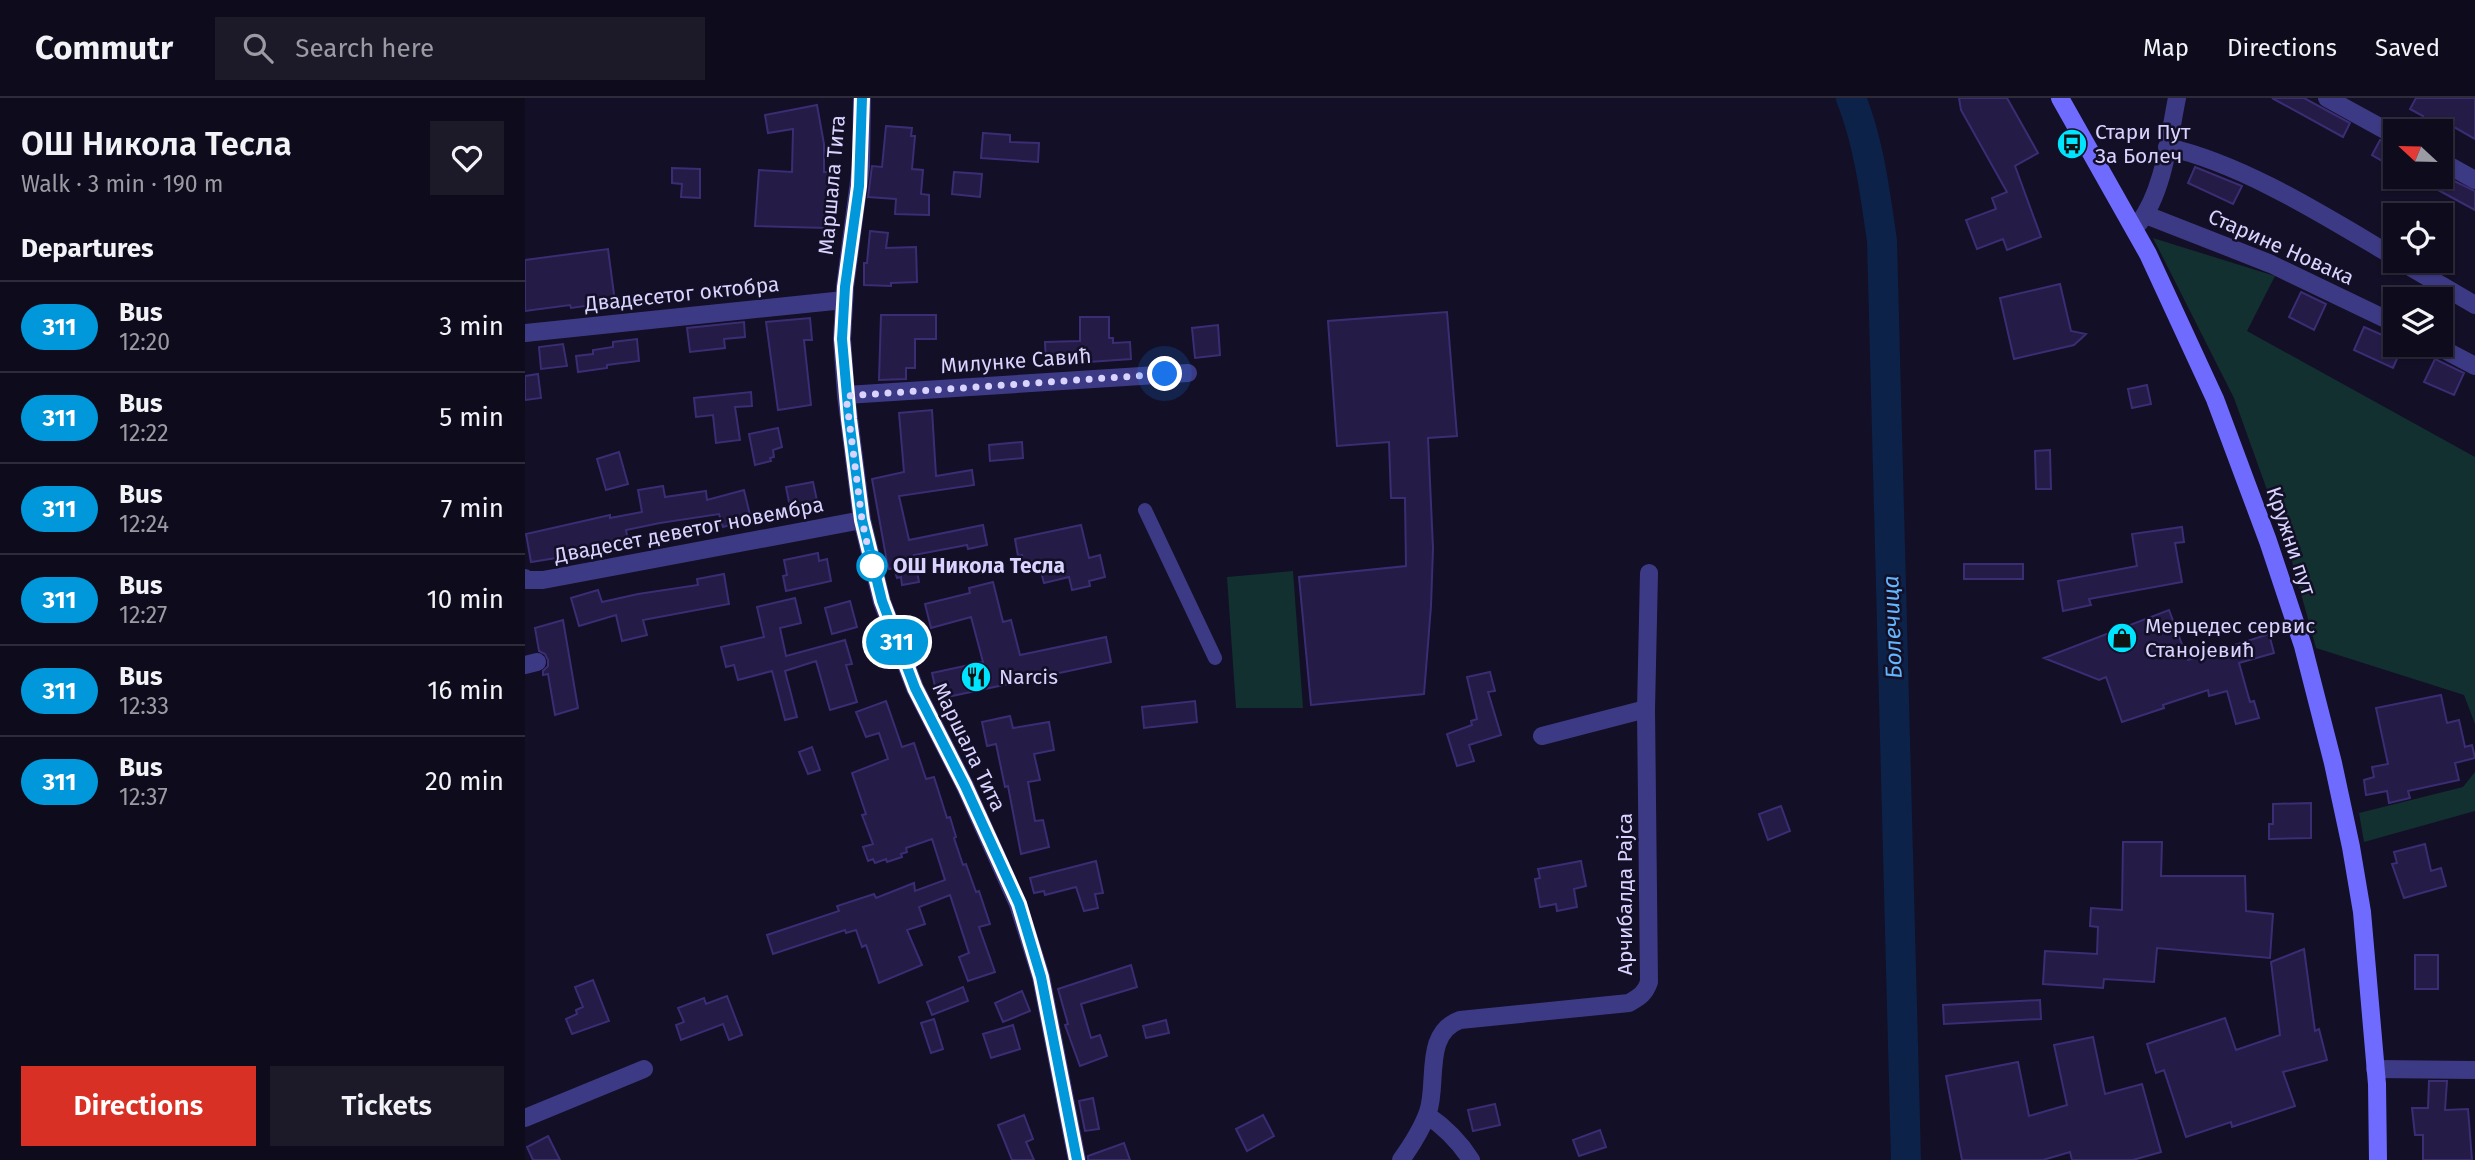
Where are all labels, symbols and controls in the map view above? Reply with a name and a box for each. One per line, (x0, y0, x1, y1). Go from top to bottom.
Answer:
search box (215, 17, 705, 80)
text: Commutr (35, 28, 173, 68)
icon: search (239, 29, 277, 67)
text: Search here (295, 33, 434, 64)
text: Map (2143, 34, 2189, 62)
text: Directions (2227, 34, 2337, 62)
text: Saved (2375, 34, 2440, 62)
street label: Маршала Тита (813, 114, 851, 256)
place label: Стари Пут За Болеч (2095, 119, 2191, 169)
north arrow (2383, 119, 2453, 189)
map controls (2383, 119, 2453, 357)
button: heart (430, 121, 504, 195)
text: ОШ Никола Тесла (21, 124, 292, 164)
bus stop icon: Стари Пут За Болеч (2055, 127, 2089, 161)
text: Walk · 3 min · 190 m (21, 170, 223, 198)
street label: Старине Новака (2204, 203, 2358, 291)
button: locate (2383, 203, 2453, 273)
text: Departures (21, 233, 154, 264)
street label: Двадесетог октобра (582, 271, 781, 317)
button: layers (2383, 287, 2453, 357)
text: Bus (119, 297, 162, 328)
text: 3 min (439, 311, 504, 342)
text: 311 (43, 313, 76, 341)
text: 12:20 (119, 328, 170, 356)
street label: Милунке Савић (940, 343, 1092, 379)
your location (1147, 356, 1182, 391)
text: Bus (119, 388, 162, 419)
text: 5 min (439, 402, 504, 433)
text: 311 (43, 404, 76, 432)
text: 12:22 (119, 419, 169, 447)
text: Bus (119, 479, 162, 510)
street label: Кружни пут (2260, 483, 2322, 599)
street label: Двадесет деветог новембра (551, 491, 826, 569)
text: 7 min (441, 493, 504, 524)
text: 311 (43, 495, 76, 523)
text: 12:24 (119, 510, 169, 538)
marker: ОШ Никола Тесла (857, 551, 887, 581)
place label: ОШ Никола Тесла (893, 553, 1065, 579)
text: Bus (119, 570, 162, 601)
water label: Болечица (1876, 575, 1908, 679)
text: 10 min (426, 584, 504, 615)
text: 311 (43, 586, 76, 614)
text: 12:27 (119, 601, 167, 629)
place label: Мерцедес сервис Станојевић (2145, 613, 2315, 663)
line badge: 311 (857, 619, 937, 665)
shop icon: Мерцедес сервис Станојевић (2105, 621, 2139, 655)
text: 311 (880, 628, 914, 656)
restaurant icon: Narcis (959, 660, 993, 694)
text: Bus (119, 661, 162, 692)
place label: Narcis (999, 664, 1058, 690)
text: 16 min (427, 675, 504, 706)
text: 311 (43, 677, 76, 705)
street label: Маршала Тита (927, 678, 1011, 816)
text: 12:33 (119, 692, 169, 720)
text: Bus (119, 752, 162, 783)
text: 20 min (425, 766, 504, 797)
text: 311 (43, 768, 76, 796)
text: 12:37 (119, 783, 168, 811)
street label: Арчибалда Рајса (1612, 813, 1638, 975)
button: Directions (21, 1066, 256, 1146)
button: Tickets (270, 1066, 504, 1146)

